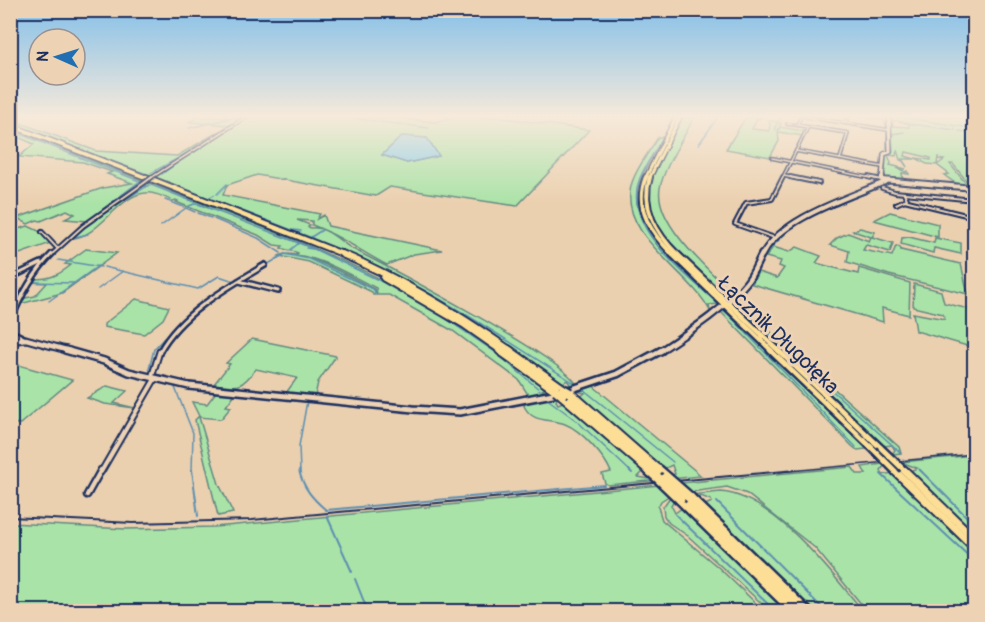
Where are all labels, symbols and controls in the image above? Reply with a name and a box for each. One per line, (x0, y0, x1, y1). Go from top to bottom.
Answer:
north arrow (27, 27, 87, 87)
text: N (33, 50, 53, 62)
street label: Łącznik Długołęka (710, 269, 845, 400)

